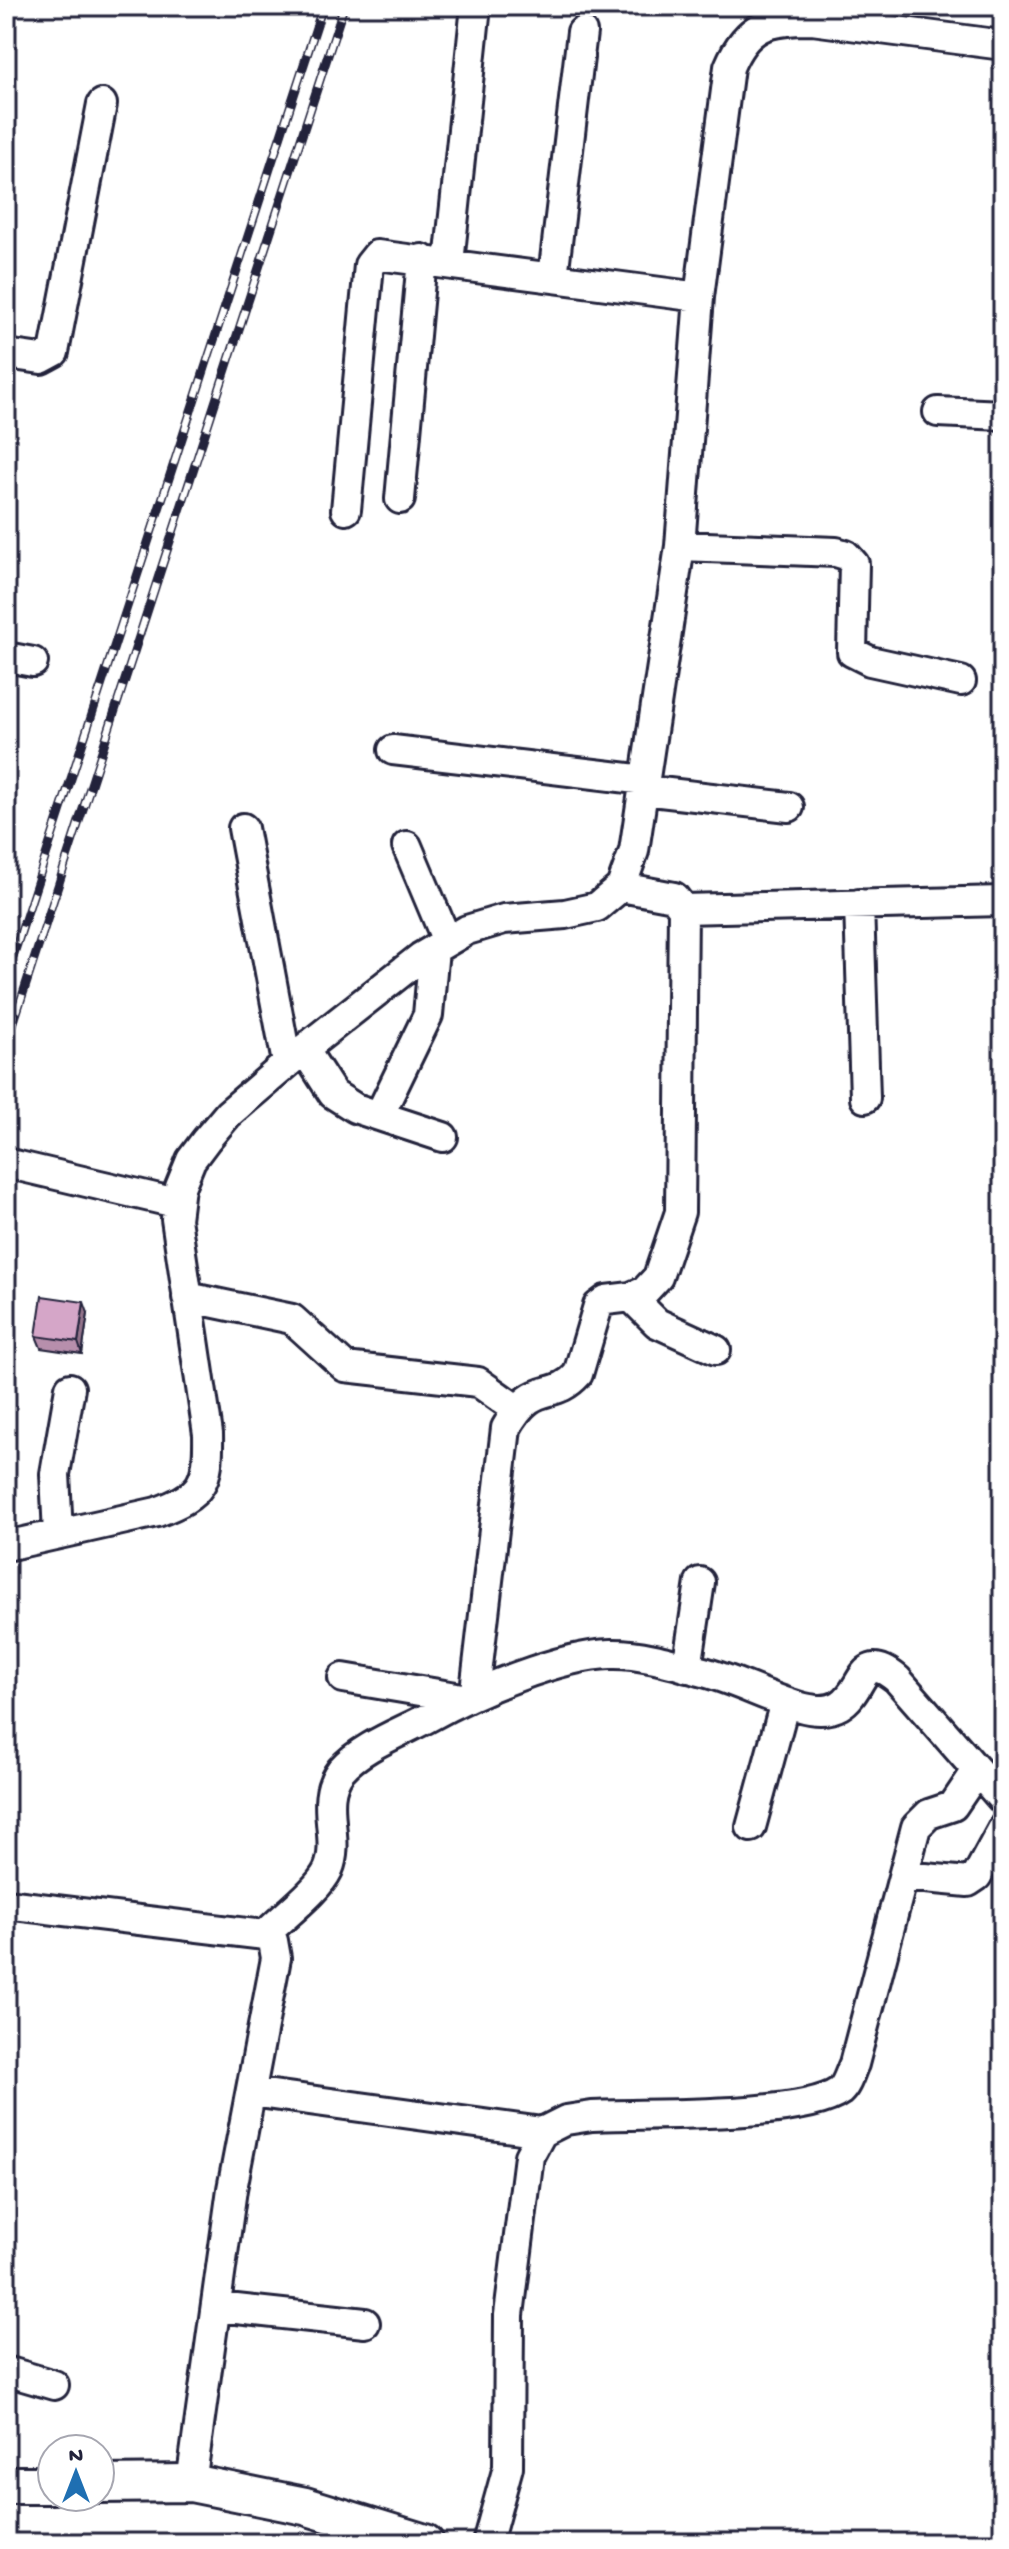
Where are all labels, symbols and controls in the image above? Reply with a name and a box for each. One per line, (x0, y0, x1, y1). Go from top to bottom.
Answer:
north arrow (36, 2433, 116, 2513)
text: N (69, 2444, 83, 2470)

